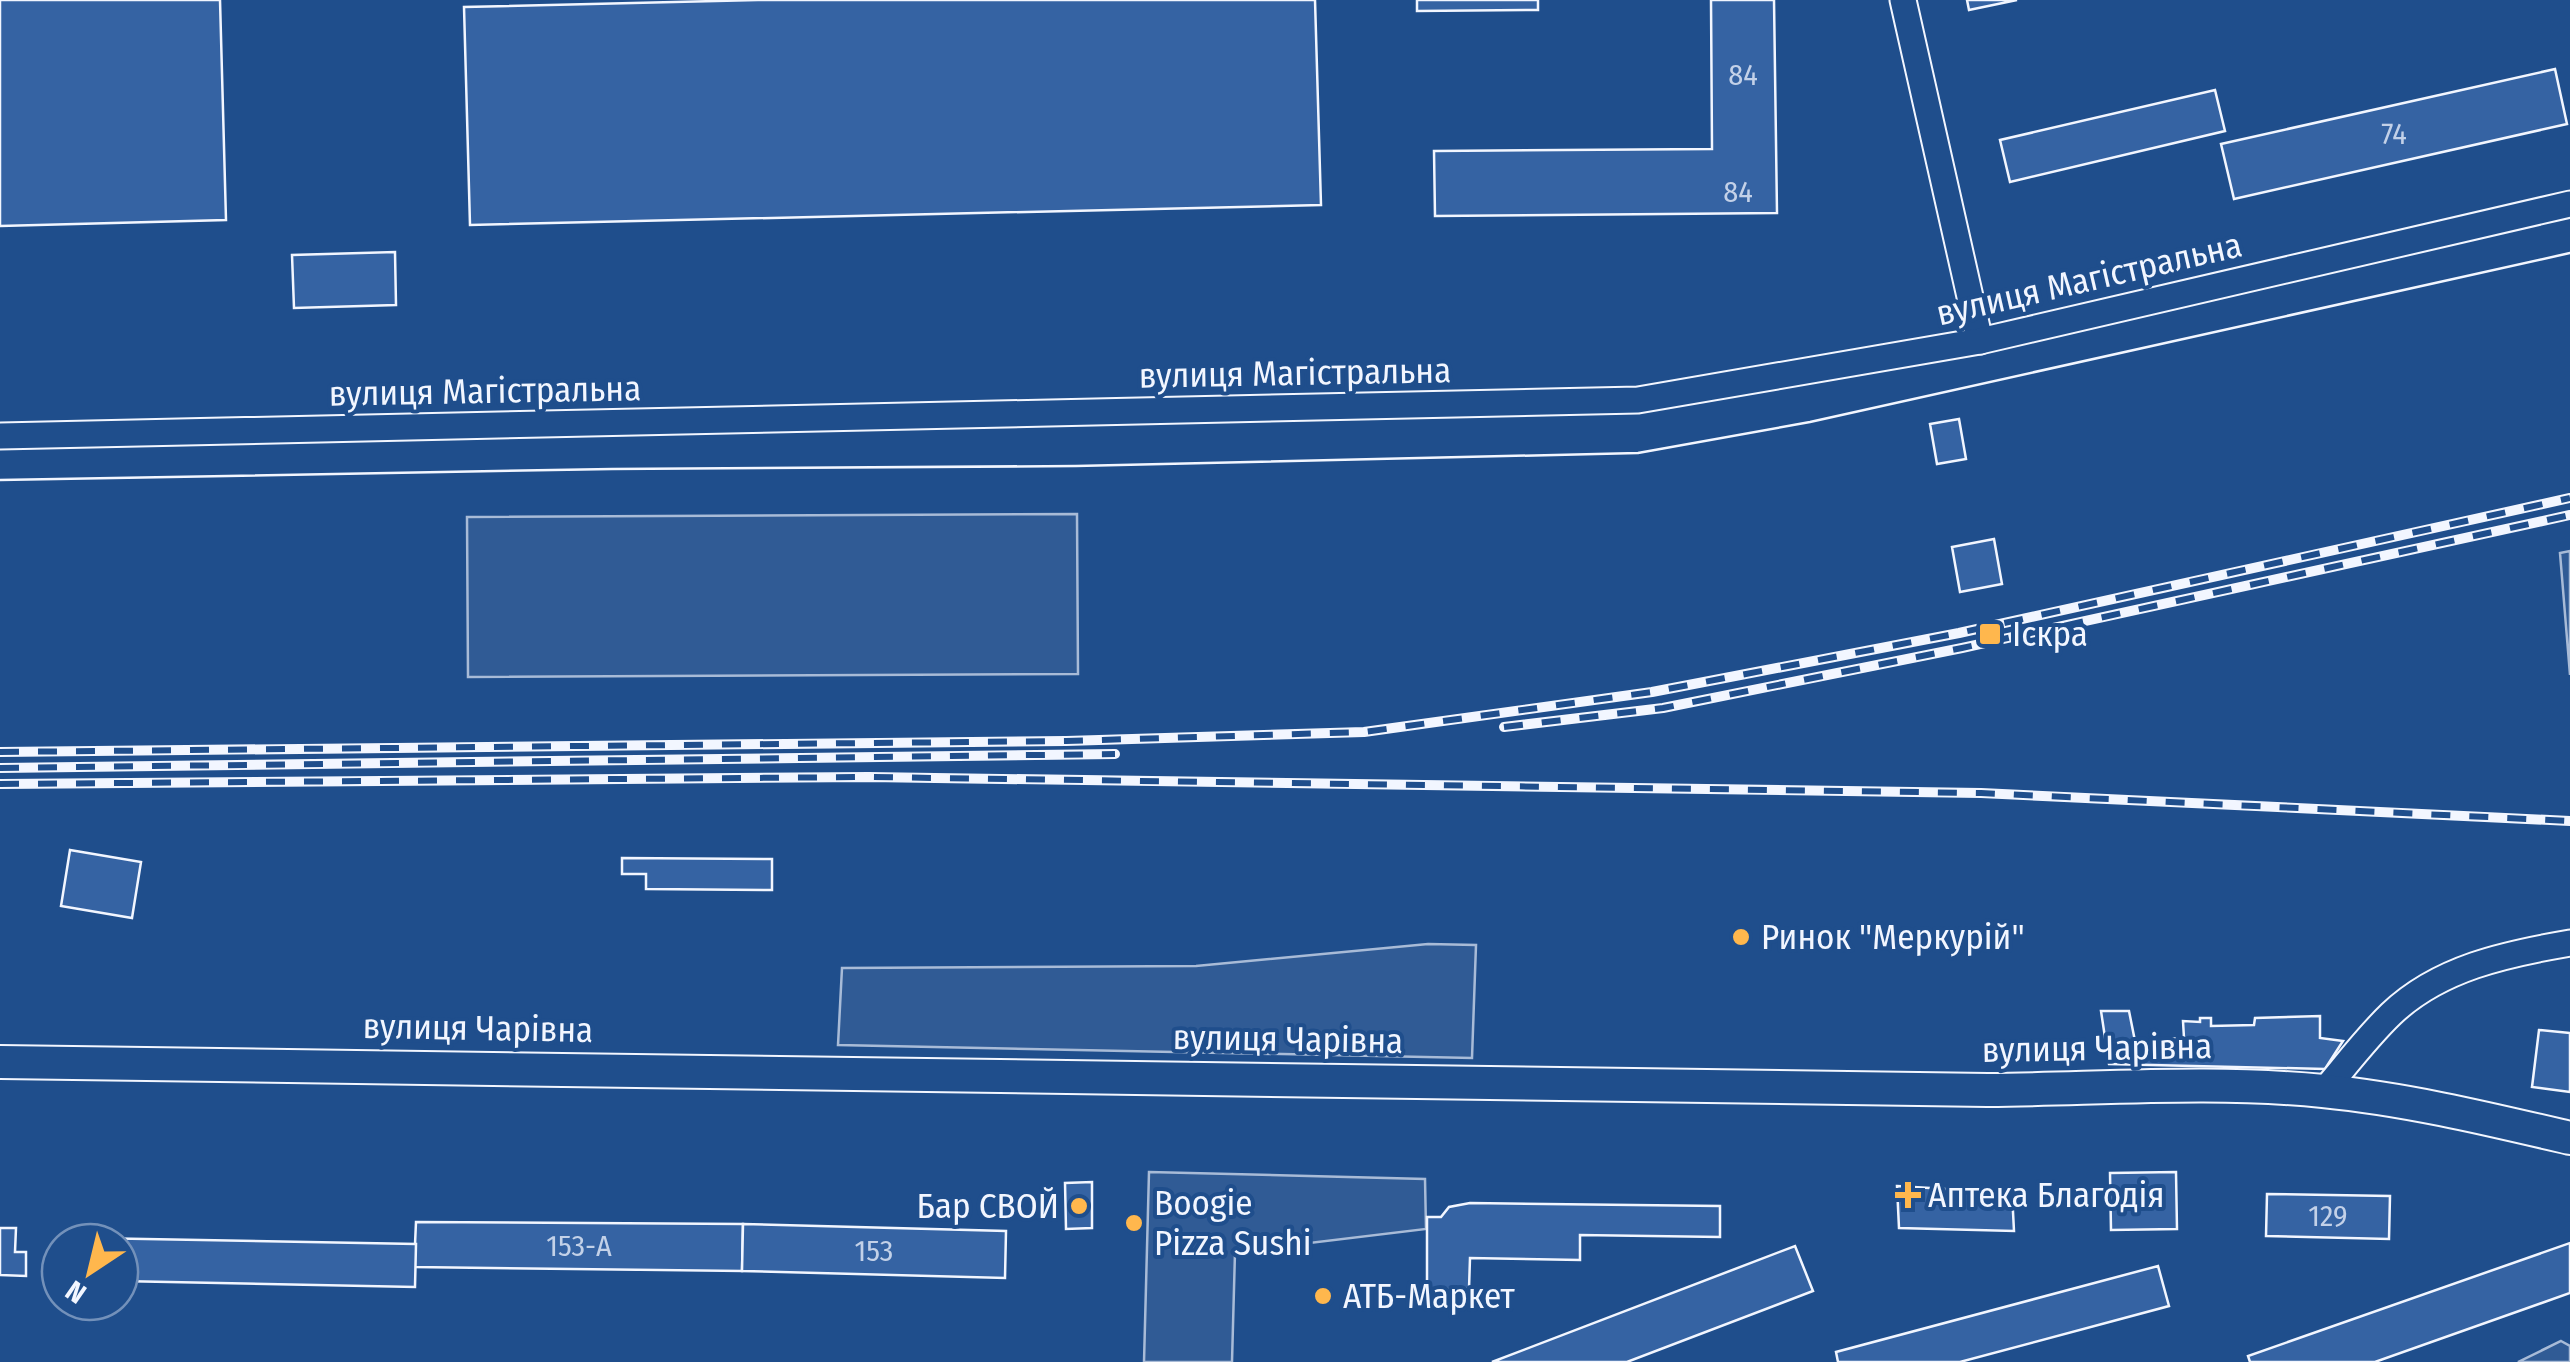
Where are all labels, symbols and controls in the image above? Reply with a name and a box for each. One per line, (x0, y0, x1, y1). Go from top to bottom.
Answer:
house number: 84 (1728, 57, 1758, 93)
house number: 74 (2381, 116, 2407, 152)
house number: 84 (1723, 174, 1753, 210)
street label: вулиця Магістральна (1932, 223, 2246, 335)
street label: вулиця Магістральна (1139, 349, 1451, 397)
street label: вулиця Магістральна (329, 367, 641, 415)
place label: Іскра (2012, 613, 2088, 655)
marker: Іскра (1977, 621, 2003, 647)
place label: Ринок "Меркурій" (1761, 916, 2025, 958)
marker: Ринок "Меркурій" (1730, 926, 1752, 948)
street label: вулиця Чарівна (362, 1005, 594, 1051)
street label: вулиця Чарівна (1172, 1016, 1404, 1062)
street label: вулиця Чарівна (1981, 1025, 2213, 1071)
place label: Аптека Благодія (1928, 1174, 2165, 1216)
place label: Boogie Pizza Sushi (1154, 1182, 1312, 1264)
marker: Аптека Благодія (1897, 1184, 1919, 1206)
place label: Бар СВОЙ (916, 1185, 1059, 1227)
marker: Бар СВОЙ (1068, 1195, 1090, 1217)
house number: 129 (2308, 1198, 2348, 1234)
marker: Boogie Pizza Sushi (1123, 1212, 1145, 1234)
north arrow (40, 1222, 140, 1322)
house number: 153-А (546, 1228, 612, 1264)
house number: 153 (855, 1233, 893, 1269)
text: N (60, 1274, 92, 1310)
place label: АТБ-Маркет (1343, 1275, 1515, 1317)
marker: АТБ-Маркет (1312, 1285, 1334, 1307)

